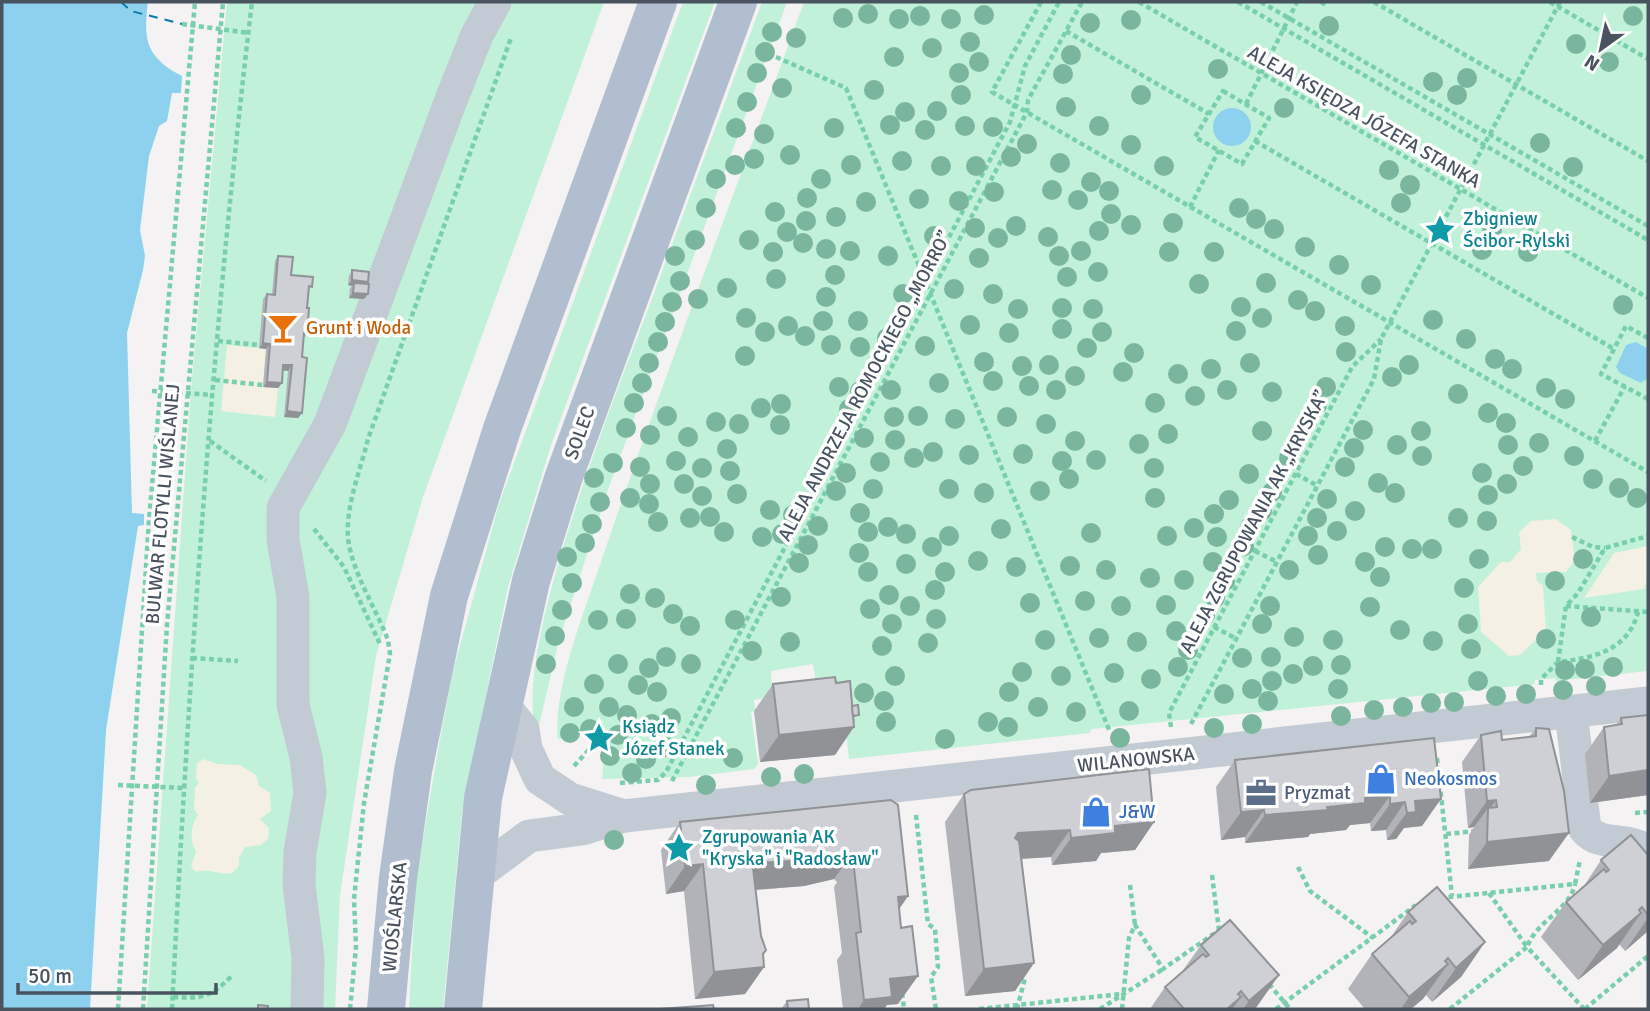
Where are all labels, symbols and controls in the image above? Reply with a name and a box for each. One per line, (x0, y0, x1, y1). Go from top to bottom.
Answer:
north arrow (1566, 14, 1636, 84)
street label: ALEJA KSIĘDZA JÓZEFA STANKA (1243, 40, 1485, 194)
text: N (1580, 49, 1604, 76)
place label: Zbigniew Ścibor-Rylski (1463, 207, 1570, 253)
place icon: Zbigniew Ścibor-Rylski (1423, 213, 1457, 247)
street label: ALEJA ANDRZEJA ROMOCKIEGO „MORRO” (773, 227, 957, 545)
bar icon: Grunt i Woda (266, 311, 300, 345)
place label: Grunt i Woda (306, 316, 411, 340)
street label: BULWAR FLOTYLLI WIŚLANEJ (141, 383, 185, 625)
street label: ALEJA ZGRUPOWANIA AK „KRYSKA” (1174, 386, 1334, 658)
street label: SOLEC (559, 403, 601, 463)
place label: Ksiądz Józef Stanek (622, 715, 725, 761)
place icon: Ksiądz Józef Stanek (582, 721, 616, 755)
street label: WILANOWSKA (1076, 742, 1196, 778)
shop icon: Neokosmos (1364, 762, 1398, 796)
place label: Neokosmos (1404, 767, 1497, 791)
office icon: Pryzmat (1244, 776, 1278, 810)
place label: Pryzmat (1284, 781, 1351, 805)
shop icon: J&W (1079, 795, 1113, 829)
place label: J&W (1119, 800, 1156, 824)
place label: Zgrupowania AK "Kryska" i "Radosław" (702, 825, 878, 871)
place icon: Zgrupowania AK "Kryska" i "Radosław" (662, 831, 696, 865)
street label: WIOŚLARSKA (377, 860, 413, 973)
scale bar (18, 951, 215, 995)
text: 50 m (28, 963, 72, 989)

